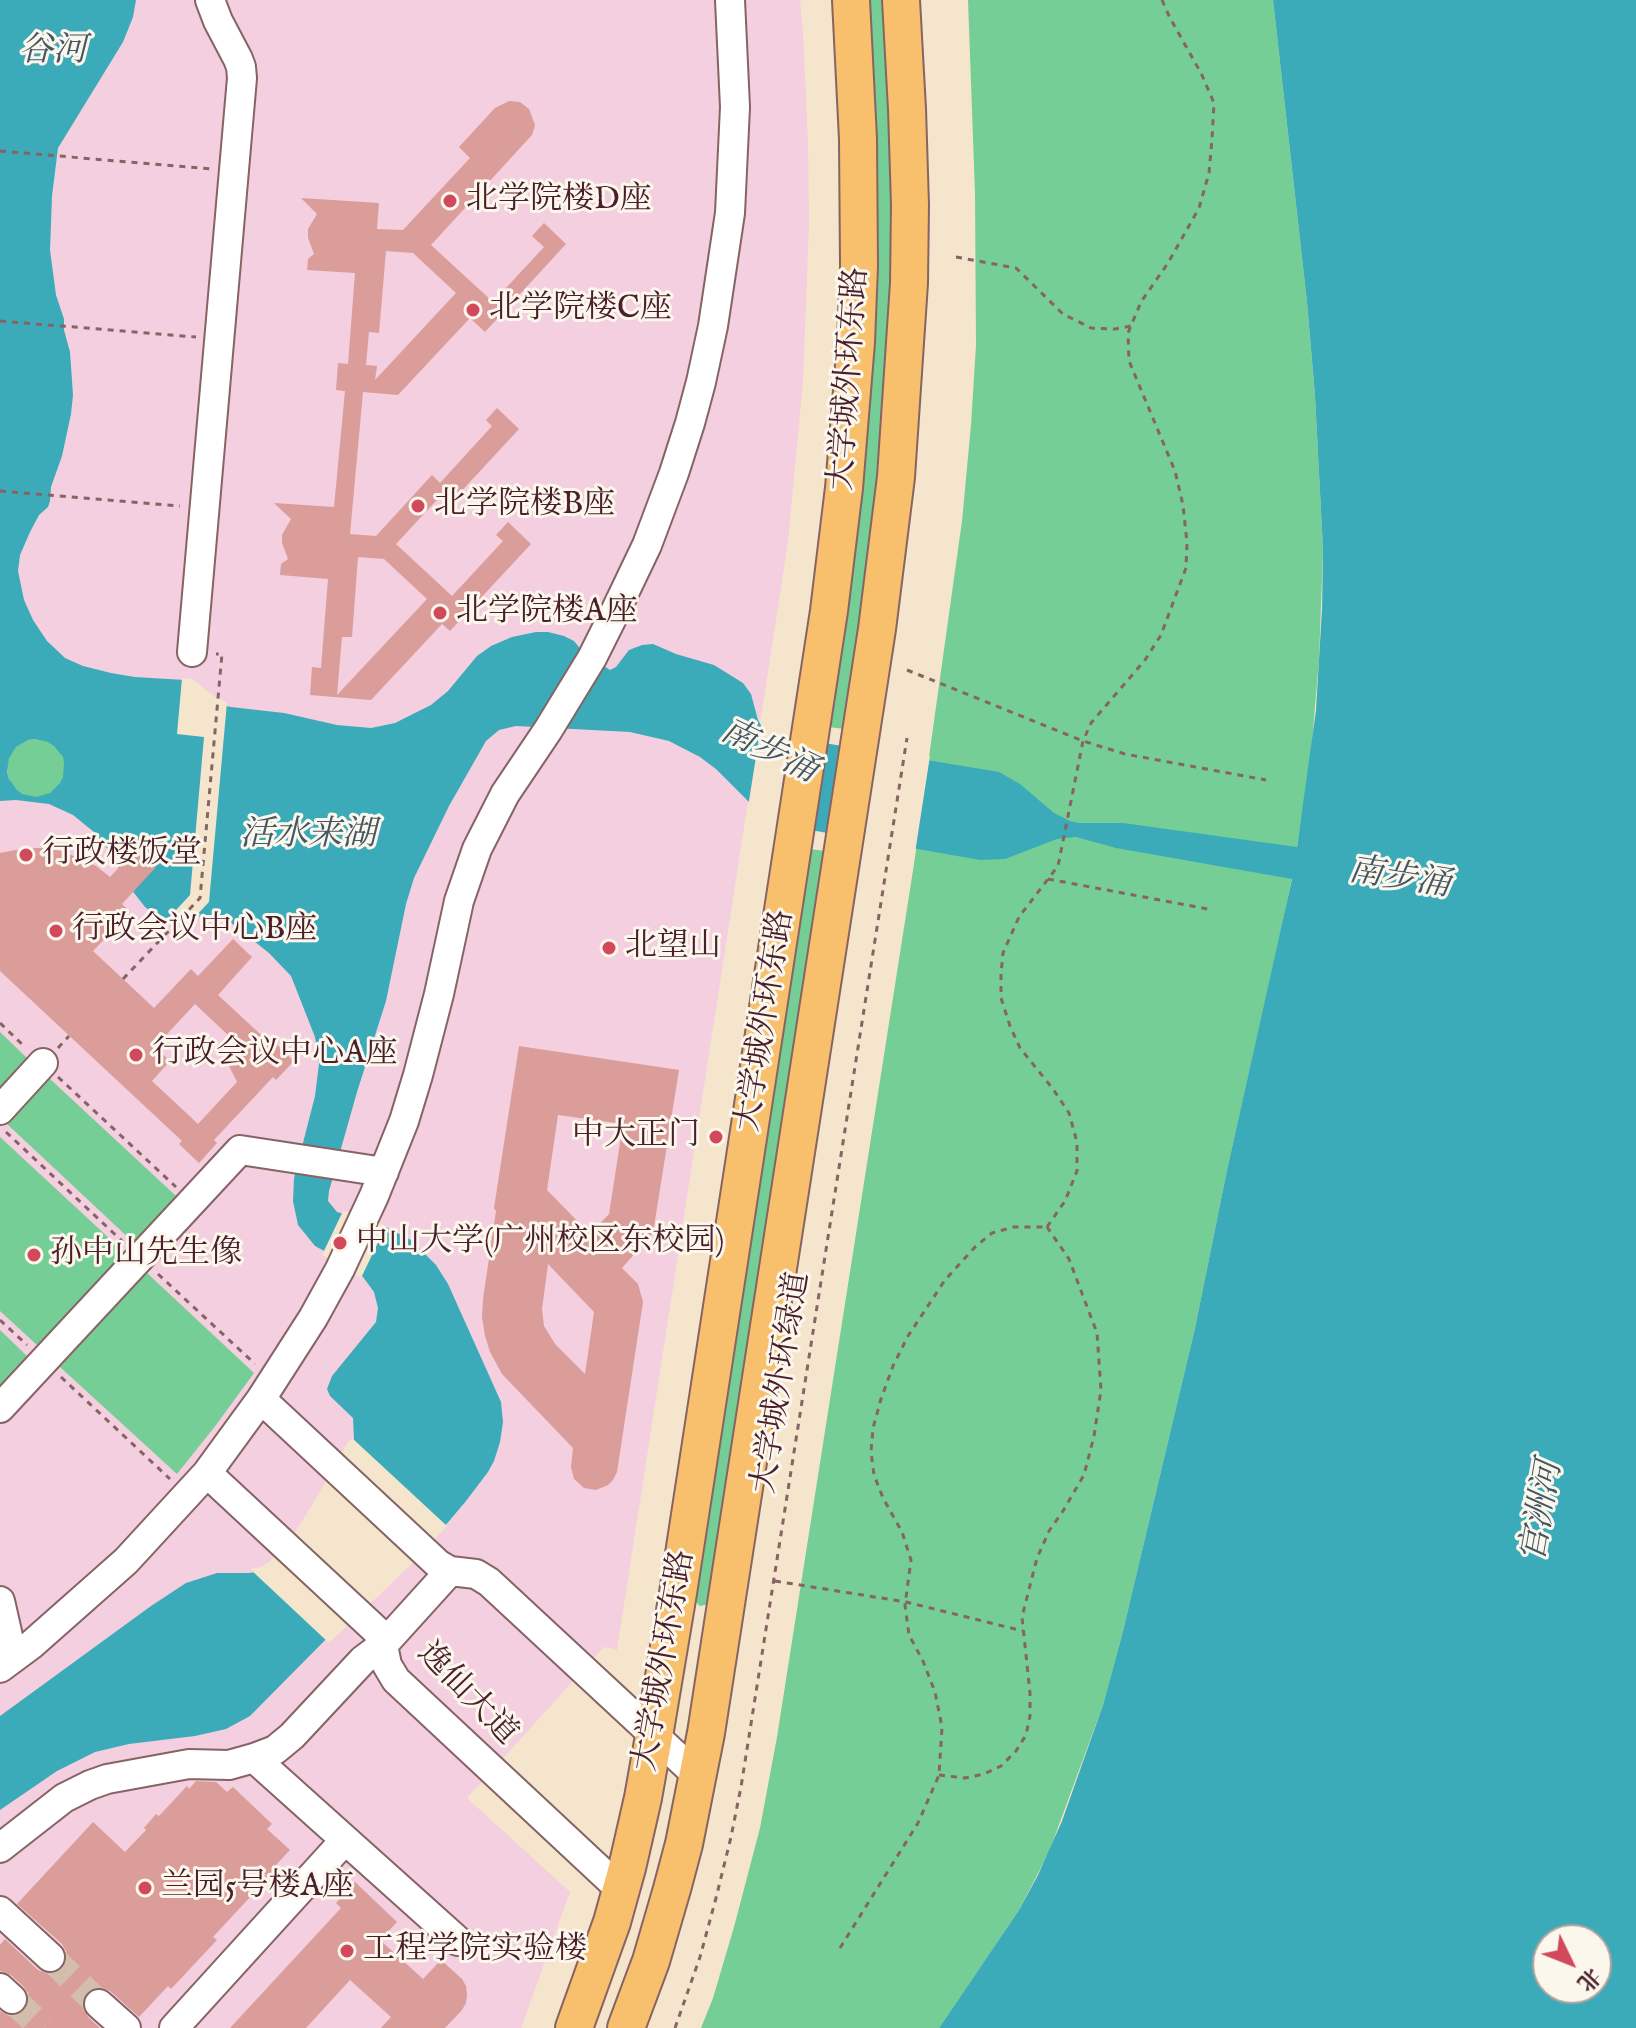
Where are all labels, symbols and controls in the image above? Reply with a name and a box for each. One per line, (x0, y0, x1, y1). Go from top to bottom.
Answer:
water label: 谷河 (19, 33, 87, 73)
place label: 北学院楼D座 (466, 182, 652, 220)
marker: 北学院楼D座 (441, 192, 459, 210)
street label: 大学城外环东路 (824, 266, 878, 492)
place label: 北学院楼C座 (489, 291, 672, 329)
marker: 北学院楼C座 (464, 301, 482, 319)
place label: 北学院楼B座 (434, 487, 615, 525)
marker: 北学院楼B座 (409, 497, 427, 515)
place label: 北学院楼A座 (456, 594, 638, 632)
marker: 北学院楼A座 (431, 604, 449, 622)
water label: 南步涌 (713, 712, 823, 794)
water label: 活水来湖 (240, 817, 376, 857)
place label: 行政楼饭堂 (42, 836, 202, 874)
marker: 行政楼饭堂 (17, 846, 35, 864)
water label: 南步涌 (1345, 852, 1453, 908)
street label: 大学城外环东路 (731, 907, 803, 1135)
place label: 行政会议中心B座 (72, 912, 317, 950)
marker: 行政会议中心B座 (47, 922, 65, 940)
place label: 北望山 (625, 929, 721, 967)
marker: 北望山 (600, 939, 618, 957)
place label: 行政会议中心A座 (152, 1036, 398, 1074)
marker: 行政会议中心A座 (127, 1046, 145, 1064)
place label: 中大正门 (572, 1118, 700, 1156)
marker: 中大正门 (707, 1128, 725, 1146)
place label: 中山大学(广州校区东校园) (356, 1224, 724, 1262)
marker: 中山大学(广州校区东校园) (331, 1234, 349, 1252)
place label: 孙中山先生像 (50, 1236, 242, 1274)
marker: 孙中山先生像 (25, 1246, 43, 1264)
street label: 大学城外环绿道 (747, 1269, 819, 1497)
water label: 官洲河 (1515, 1458, 1573, 1566)
street label: 大学城外环东路 (628, 1547, 704, 1775)
street label: 逸仙大道 (408, 1636, 524, 1754)
place label: 兰园5号楼A座 (161, 1869, 354, 1907)
marker: 兰园5号楼A座 (136, 1879, 154, 1897)
north arrow (1532, 1924, 1612, 2004)
place label: 工程学院实验楼 (363, 1932, 587, 1970)
marker: 工程学院实验楼 (338, 1942, 356, 1960)
text: 北 (1570, 1961, 1606, 1997)

